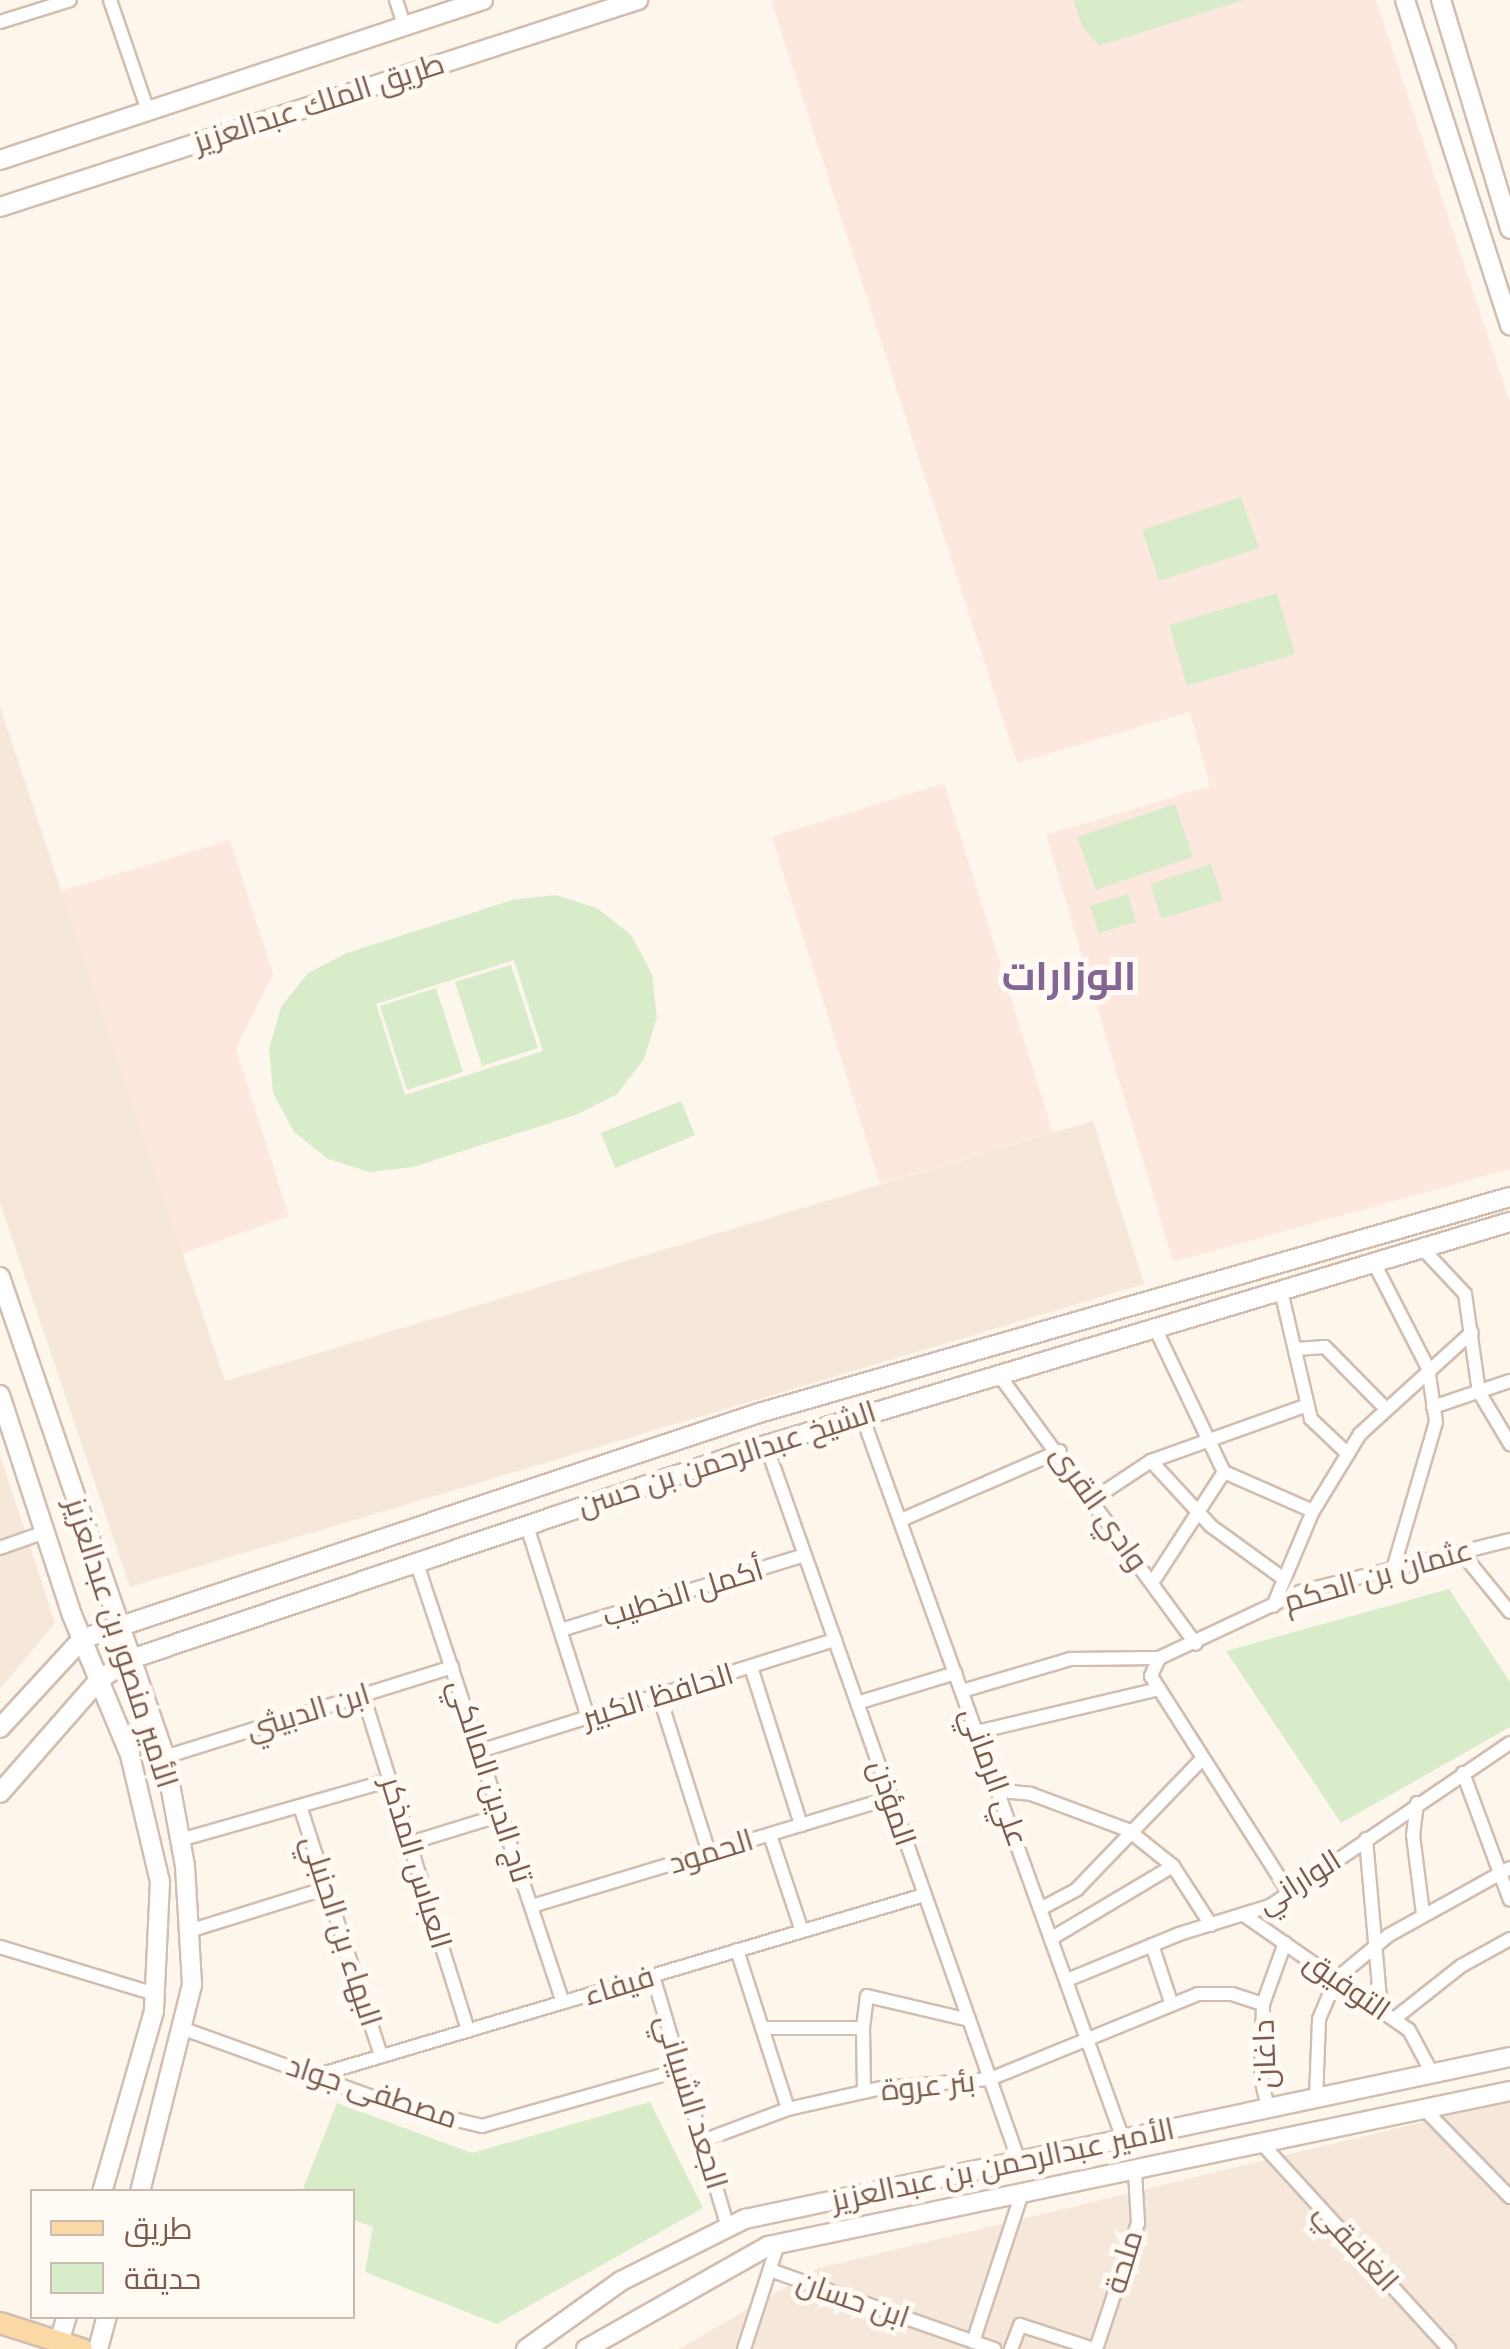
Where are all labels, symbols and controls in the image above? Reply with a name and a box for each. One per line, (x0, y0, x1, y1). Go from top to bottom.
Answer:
street label: طريق الملك عبدالعزيز (189, 46, 449, 160)
district label: الوزارات (1002, 952, 1136, 1000)
street label: الشيخ عبدالرحمن بن حسن (573, 1394, 881, 1524)
street label: وادي القرى (1043, 1438, 1155, 1578)
street label: الأمير منصور بن عبدالعزيز (57, 1493, 185, 1793)
street label: عثمان بن الحكم (1280, 1532, 1476, 1620)
street label: أكمل الخطيب (598, 1551, 768, 1635)
street label: الحافظ الكبير (578, 1656, 738, 1736)
street label: تاج الدين المالكي (440, 1675, 540, 1887)
street label: ابن الدبيثي (242, 1676, 374, 1748)
street label: علي الرماني (952, 1703, 1036, 1851)
street label: المؤذن (861, 1755, 923, 1851)
street label: العباس المذكر (373, 1773, 459, 1953)
street label: الحمود (664, 1822, 758, 1882)
street label: البهاء بن الحنبلي (293, 1831, 389, 2031)
street label: الواراني (1250, 1842, 1348, 1922)
street label: التوفيق (1297, 1944, 1397, 2028)
street label: فيفاء (580, 1958, 658, 2014)
street label: الجعد الشيباني (647, 2010, 735, 2194)
street label: داغان (1246, 2019, 1284, 2089)
street label: مصطفى جواد (282, 2047, 462, 2137)
street label: بئر عروة (879, 2063, 977, 2109)
street label: الأمير عبدالرحمن بن عبدالعزيز (828, 2111, 1178, 2219)
legend (30, 2189, 355, 2319)
street label: الغافقي (1306, 2195, 1406, 2299)
text: طريق (124, 2209, 193, 2248)
street label: ملحة (1097, 2226, 1151, 2298)
text: حديقة (124, 2259, 201, 2298)
street label: ابن حسان (792, 2264, 914, 2336)

